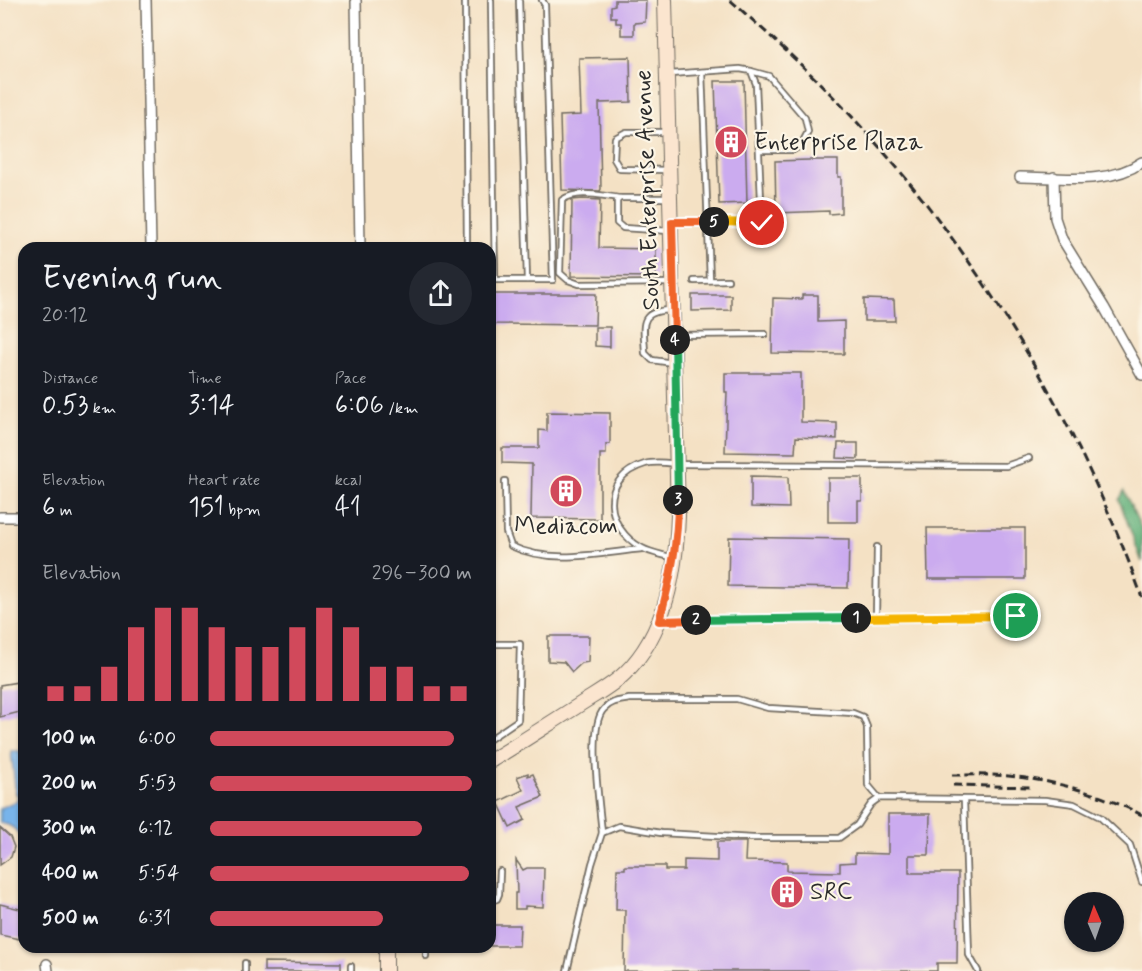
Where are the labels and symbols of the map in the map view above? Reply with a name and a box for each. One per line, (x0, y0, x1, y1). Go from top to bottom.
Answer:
street label: South Enterprise Avenue (628, 69, 668, 311)
building icon: Enterprise Plaza (713, 124, 749, 160)
place label: Enterprise Plaza (754, 127, 923, 158)
pin (736, 197, 787, 248)
pin: 5 (699, 207, 729, 237)
pin: 4 (660, 325, 690, 355)
building icon: Mediacom (548, 473, 584, 509)
pin: 3 (663, 485, 693, 515)
place label: Mediacom (514, 511, 618, 542)
pin (990, 590, 1041, 641)
pin: 1 (841, 603, 871, 633)
pin: 2 (681, 605, 711, 635)
building icon: SRC (769, 874, 805, 910)
place label: SRC (810, 877, 852, 908)
north arrow (1064, 892, 1124, 952)

